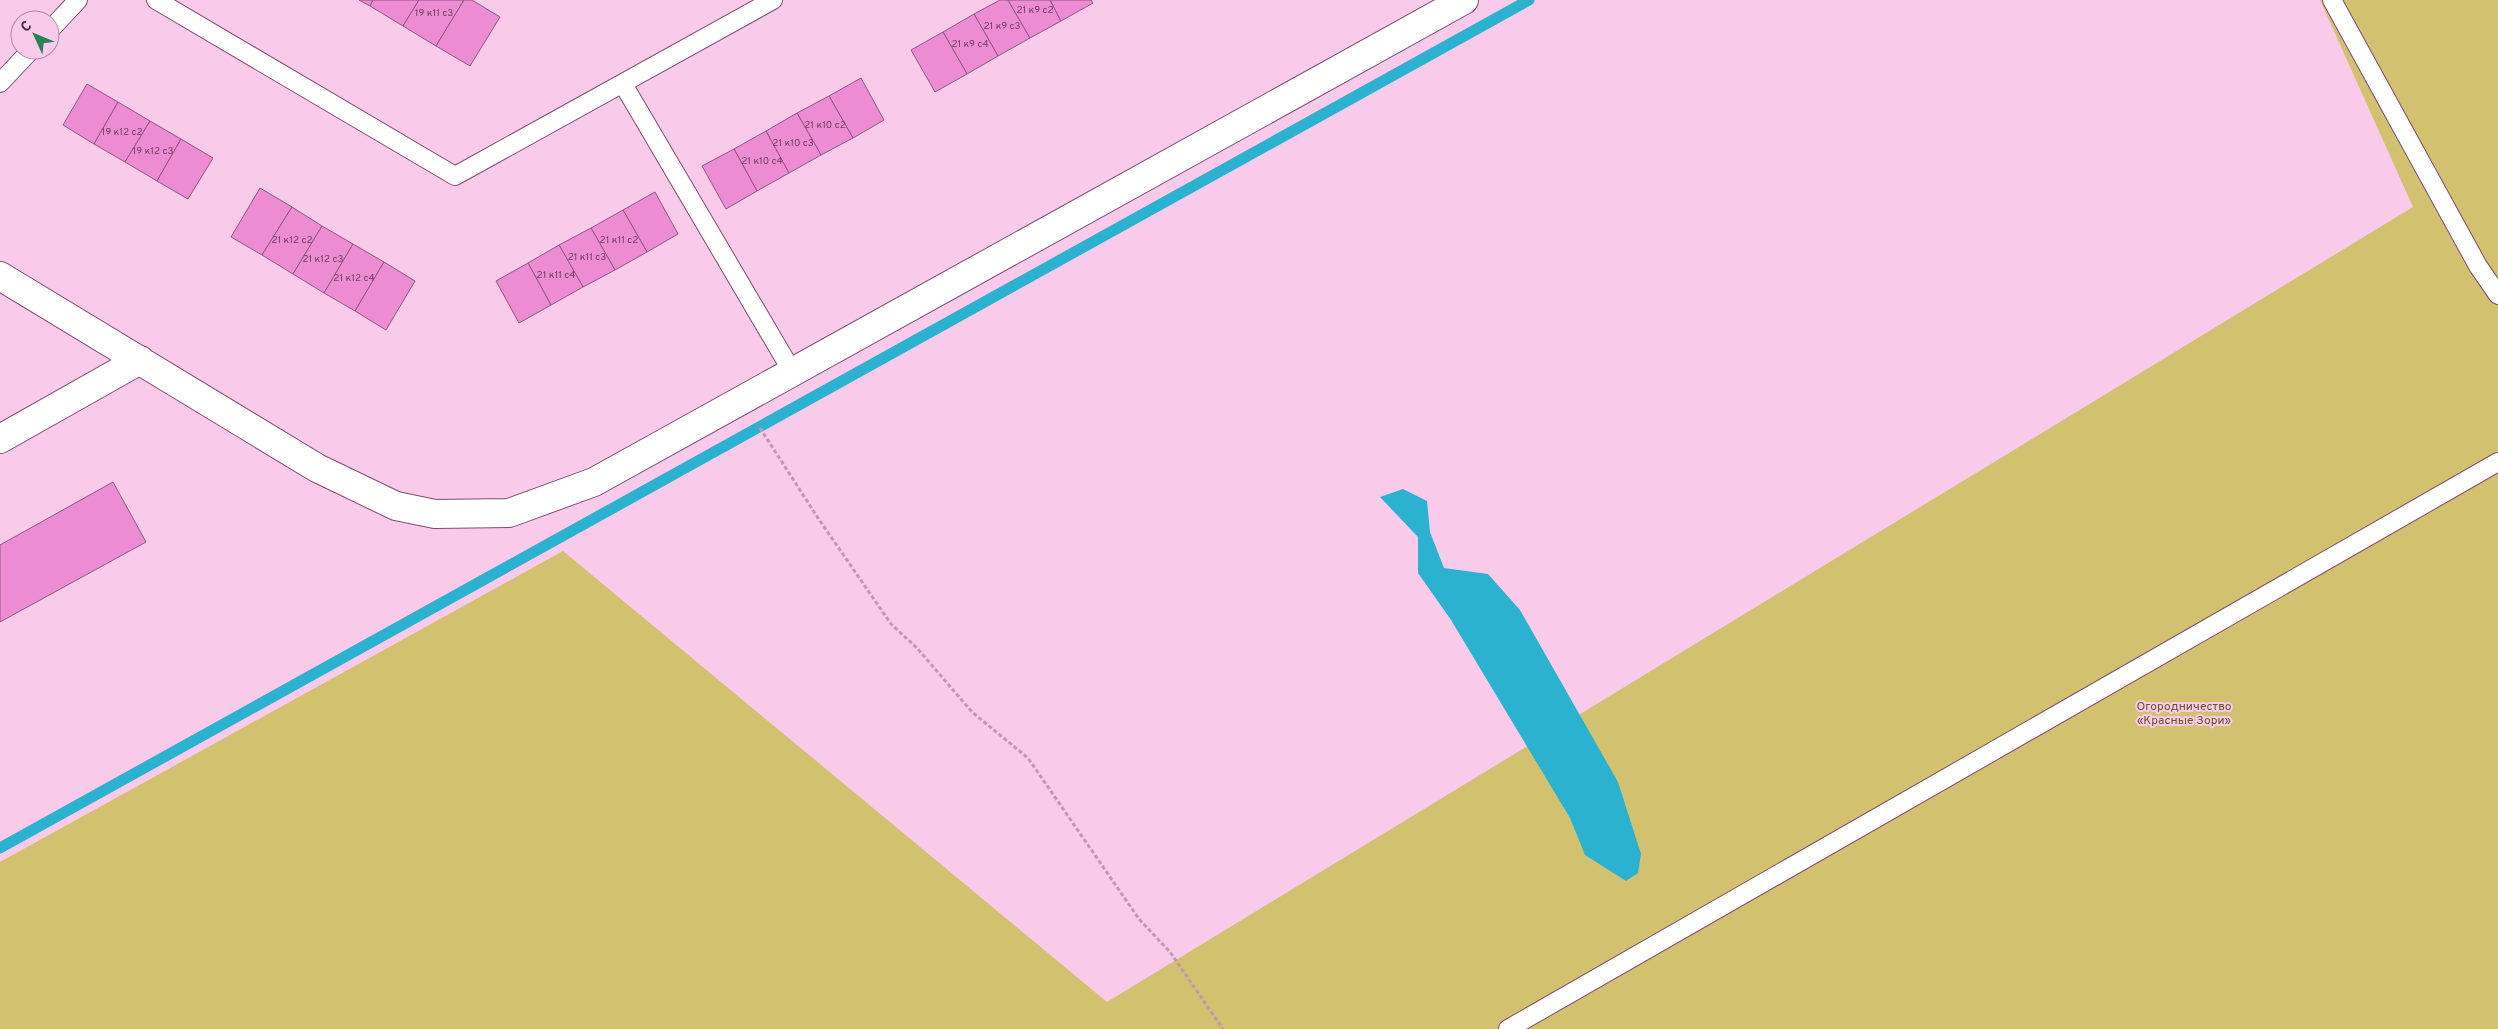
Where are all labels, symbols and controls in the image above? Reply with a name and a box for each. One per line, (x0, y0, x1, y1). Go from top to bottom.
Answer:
house number: 21 к9 с2 (1016, 4, 1054, 17)
house number: 19 к11 с3 (415, 7, 453, 20)
north arrow (10, 10, 60, 60)
text: С (18, 18, 36, 36)
house number: 21 к9 с3 (983, 20, 1021, 33)
house number: 21 к9 с4 (951, 38, 989, 51)
house number: 21 к10 с2 (804, 119, 846, 132)
house number: 19 к12 с2 (101, 126, 143, 139)
house number: 21 к10 с3 (772, 137, 814, 150)
house number: 19 к12 с3 (133, 145, 173, 158)
house number: 21 к10 с4 (741, 155, 783, 168)
house number: 21 к12 с2 (271, 234, 313, 247)
house number: 21 к11 с2 (600, 234, 638, 247)
house number: 21 к11 с3 (568, 251, 606, 264)
house number: 21 к12 с3 (302, 253, 344, 266)
house number: 21 к11 с4 (537, 269, 575, 282)
house number: 21 к12 с4 (333, 272, 375, 285)
park label: Огородничество «Красные Зори» (2136, 699, 2232, 729)

